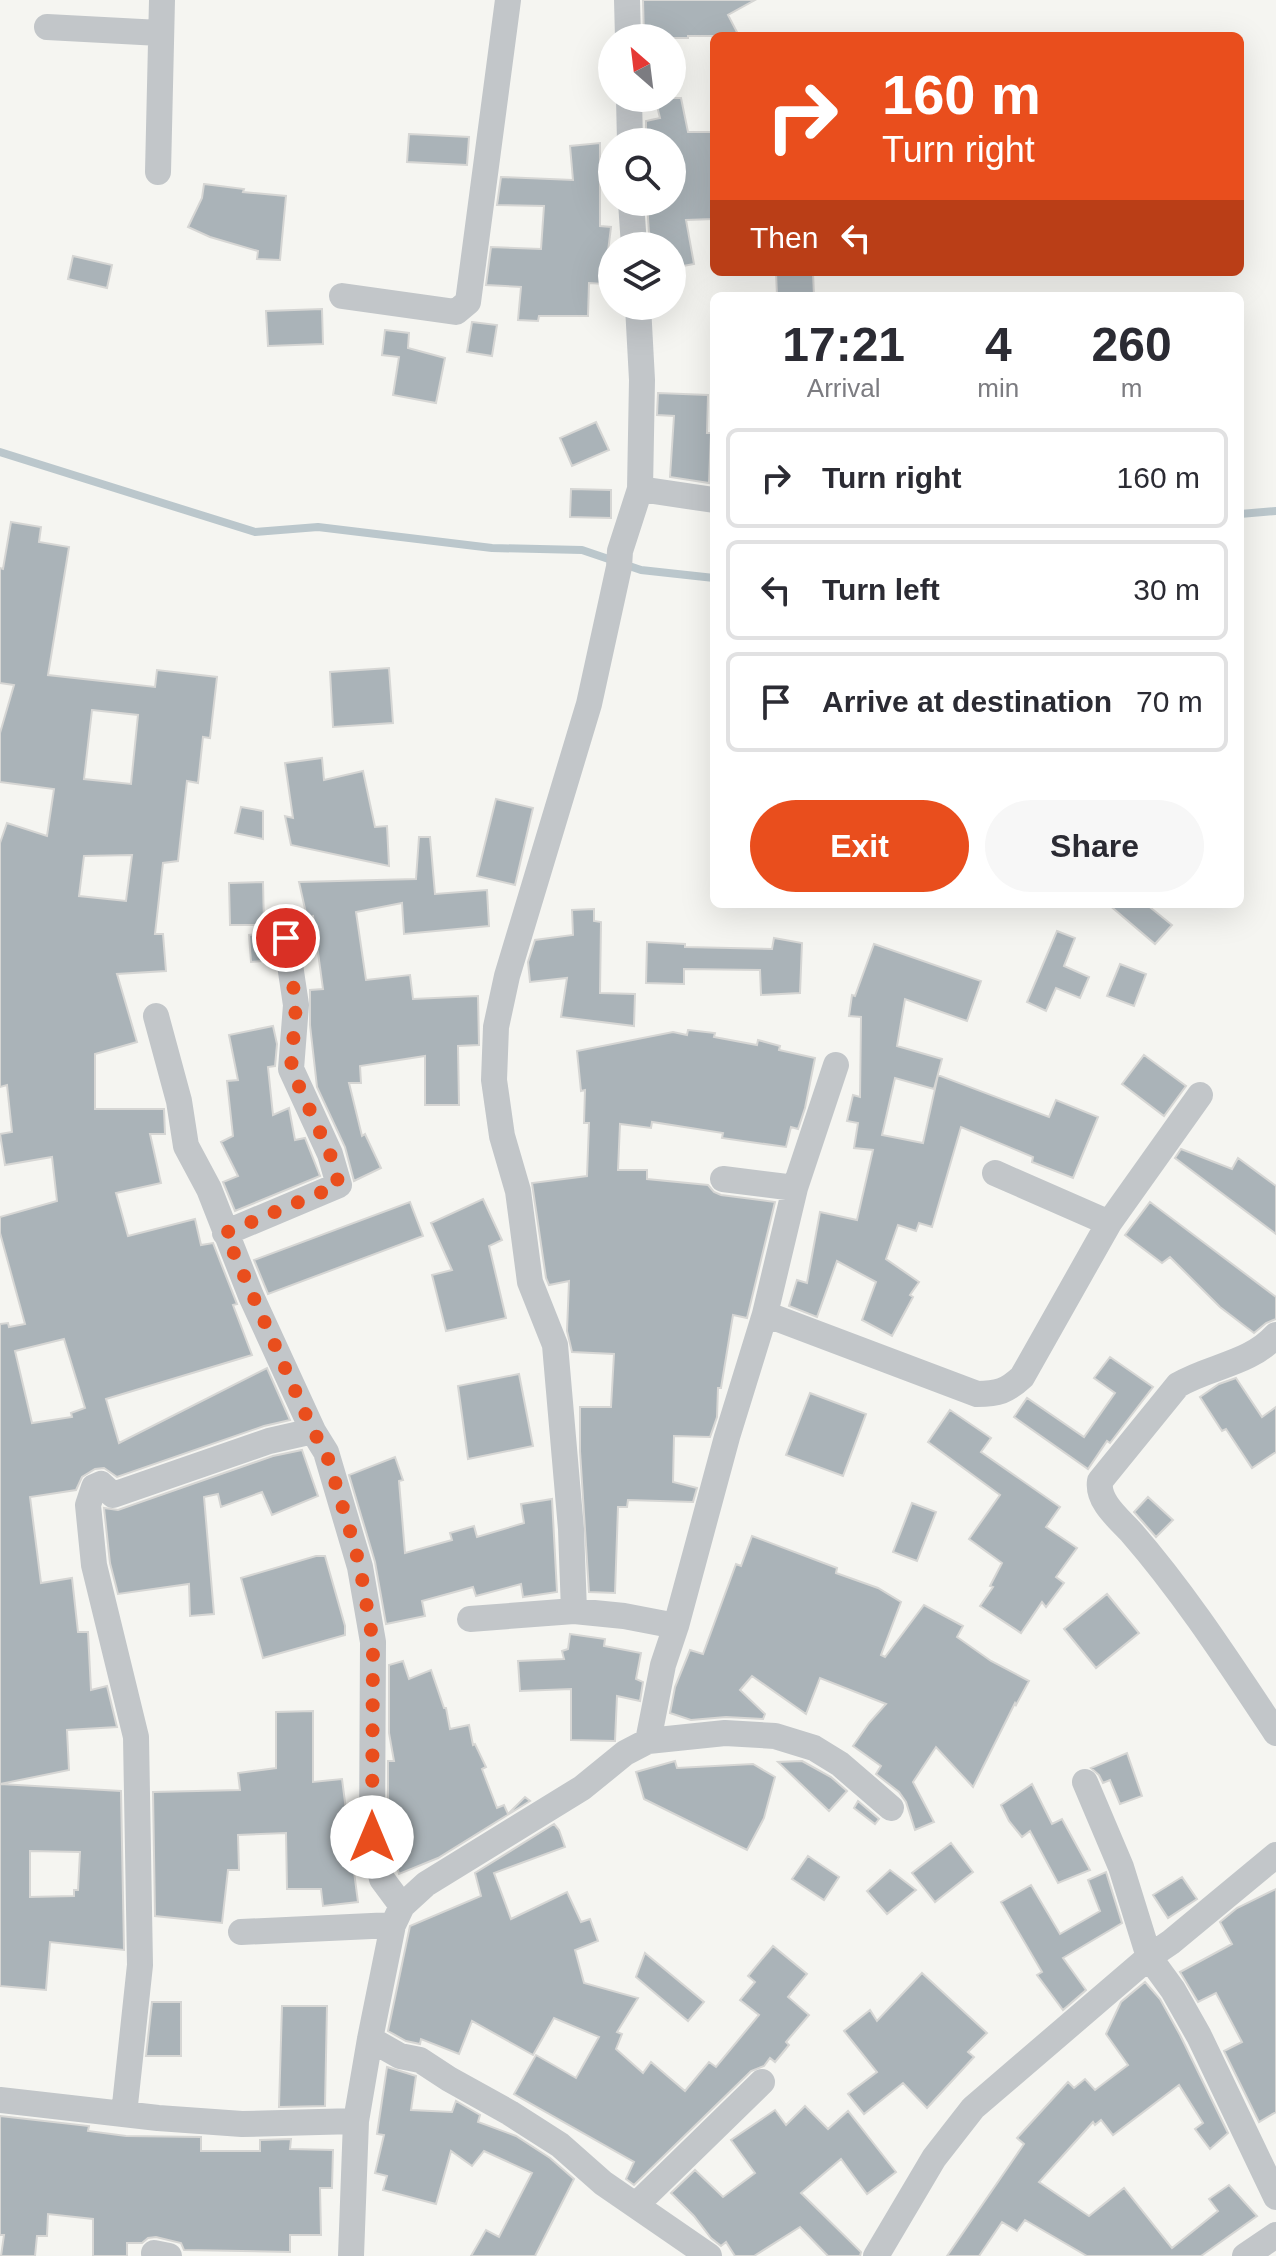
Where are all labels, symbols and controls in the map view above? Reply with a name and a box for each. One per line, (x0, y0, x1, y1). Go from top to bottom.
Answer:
north arrow (598, 24, 686, 112)
map controls (598, 24, 686, 320)
text: 160 m (882, 63, 1041, 126)
icon: right (750, 64, 854, 168)
button: search (598, 128, 686, 216)
text: Turn right (882, 129, 1035, 170)
icon: left (834, 216, 878, 260)
text: Then (750, 221, 818, 254)
button: layers (598, 232, 686, 320)
text: 17:21 (782, 318, 905, 371)
text: 4 (985, 318, 1012, 371)
text: 260 (1092, 318, 1172, 371)
text: Arrival (807, 373, 881, 403)
text: min (977, 373, 1019, 403)
text: m (1121, 373, 1142, 403)
icon: right (754, 456, 798, 500)
text: Turn right (822, 461, 961, 494)
text: 160 m (1117, 461, 1200, 494)
icon: left (754, 568, 798, 612)
text: Turn left (822, 573, 940, 606)
text: 30 m (1133, 573, 1200, 606)
icon: arrive (754, 680, 798, 724)
text: Arrive at destination (822, 685, 1112, 718)
text: 70 m (1136, 685, 1203, 718)
button: Exit (750, 800, 969, 892)
button: Share (985, 800, 1204, 892)
pin (252, 904, 320, 972)
icon: arrive (264, 916, 308, 960)
position arrow (330, 1795, 414, 1879)

